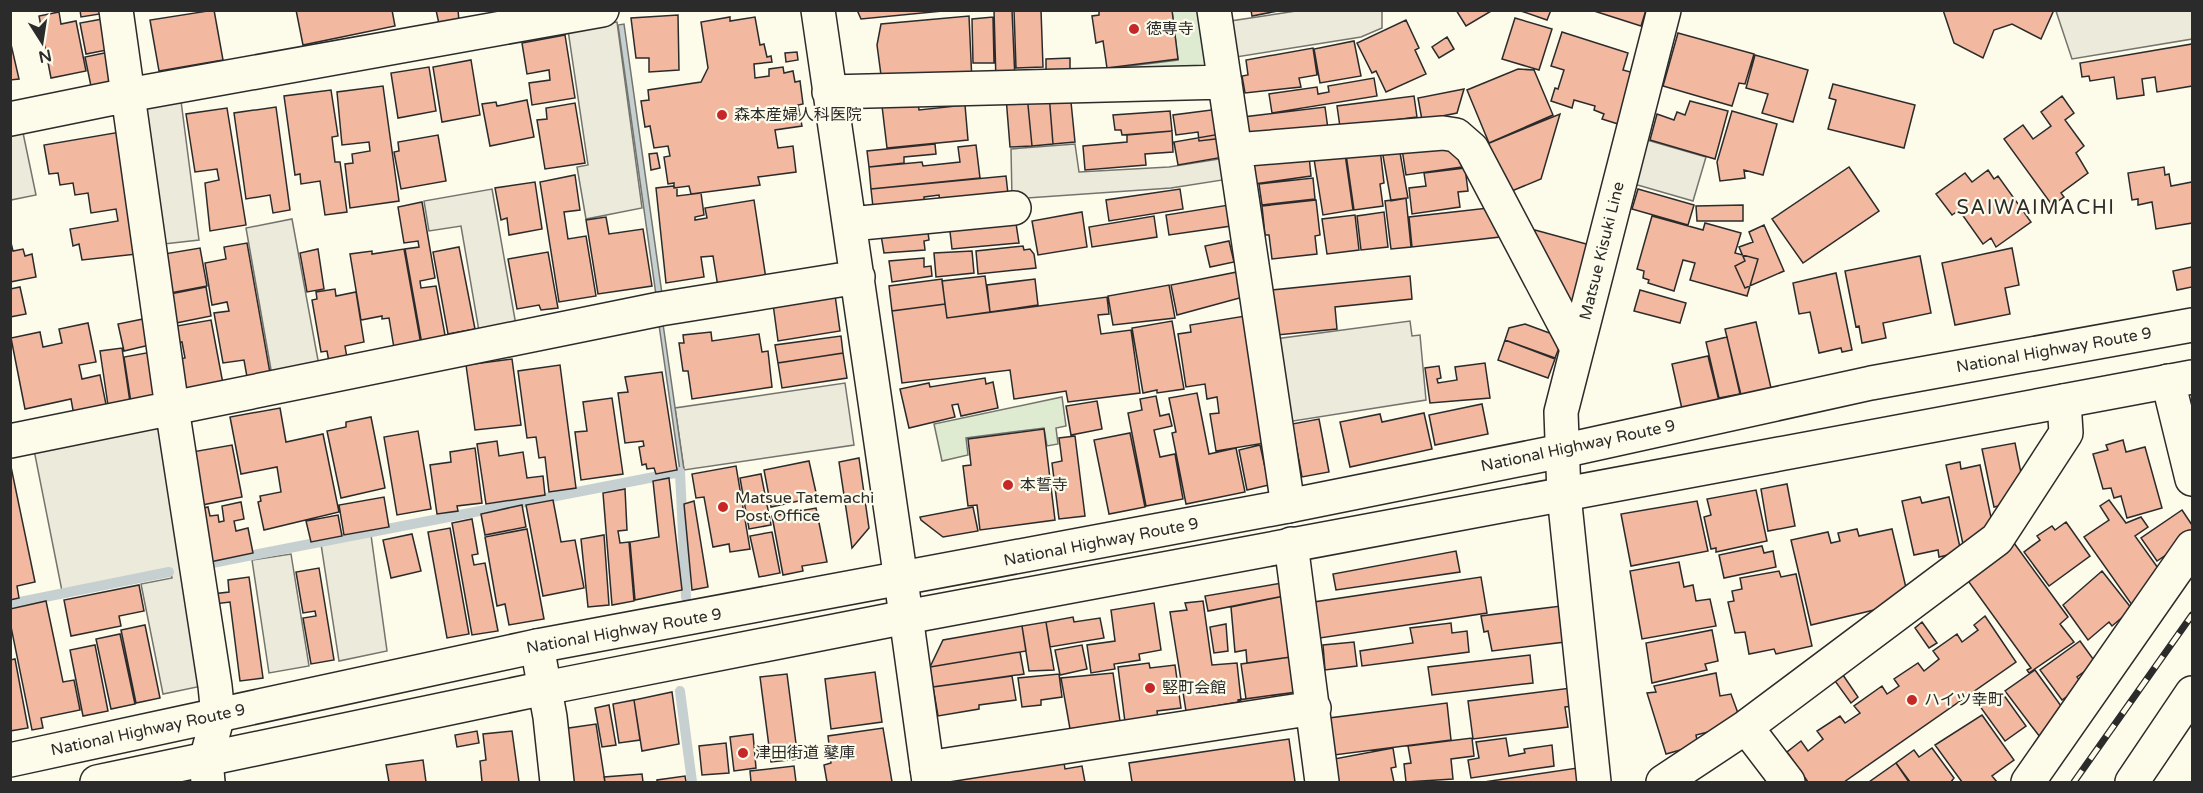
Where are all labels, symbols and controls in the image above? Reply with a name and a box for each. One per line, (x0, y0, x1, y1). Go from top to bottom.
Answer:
north arrow (12, 12, 72, 72)
place label: 徳専寺 (1146, 19, 1194, 39)
marker: 徳専寺 (1127, 22, 1141, 36)
text: N (37, 45, 53, 67)
place label: 森本産婦人科医院 (734, 105, 862, 125)
marker: 森本産婦人科医院 (715, 108, 729, 122)
street label: Matsue Kisuki Line (1575, 180, 1629, 322)
district label: SAIWAIMACHI (1957, 196, 2115, 220)
street label: National Highway Route 9 (1955, 323, 2153, 377)
street label: National Highway Route 9 (1479, 416, 1677, 476)
place label: 本誓寺 (1020, 475, 1068, 495)
marker: 本誓寺 (1001, 478, 1015, 492)
place label: Matsue Tatemachi Post Office (735, 488, 874, 526)
marker: Matsue Tatemachi Post Office (716, 500, 730, 514)
street label: National Highway Route 9 (1002, 513, 1200, 571)
street label: National Highway Route 9 (525, 604, 723, 658)
place label: 竪町会館 (1162, 678, 1226, 698)
marker: 竪町会館 (1143, 681, 1157, 695)
place label: ハイツ幸町 (1924, 690, 2004, 710)
marker: ハイツ幸町 (1905, 693, 1919, 707)
street label: National Highway Route 9 (49, 700, 247, 760)
place label: 津田街道 鼕庫 (755, 743, 855, 763)
marker: 津田街道 鼕庫 (736, 746, 750, 760)

